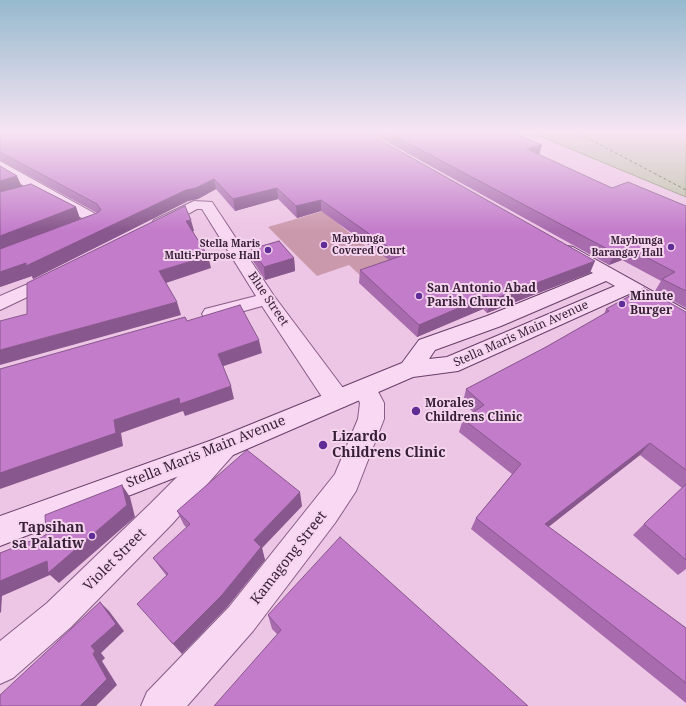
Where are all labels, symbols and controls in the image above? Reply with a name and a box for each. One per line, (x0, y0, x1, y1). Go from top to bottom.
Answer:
place label: Maybunga Covered Court (332, 233, 405, 256)
place label: Maybunga Barangay Hall (592, 235, 663, 258)
place label: Stella Maris Multi-Purpose Hall (164, 238, 260, 262)
marker: Maybunga Covered Court (319, 240, 329, 250)
marker: Maybunga Barangay Hall (666, 242, 676, 252)
marker: Stella Maris Multi-Purpose Hall (263, 245, 273, 255)
street label: Blue Street (245, 269, 291, 329)
place label: San Antonio Abad Parish Church (427, 282, 536, 310)
place label: Minute Burger (630, 290, 673, 318)
marker: San Antonio Abad Parish Church (414, 291, 424, 301)
street label: Stella Maris Main Avenue (451, 298, 591, 370)
marker: Minute Burger (617, 299, 627, 309)
place label: Morales Childrens Clinic (425, 397, 522, 425)
marker: Morales Childrens Clinic (410, 405, 422, 417)
street label: Stella Maris Main Avenue (124, 412, 288, 492)
place label: Lizardo Childrens Clinic (332, 429, 446, 462)
marker: Lizardo Childrens Clinic (317, 439, 329, 451)
street label: Kamagong Street (247, 508, 331, 608)
place label: Tapsihan sa Palatiw (12, 520, 84, 552)
street label: Violet Street (80, 525, 150, 595)
marker: Tapsihan sa Palatiw (87, 531, 97, 541)

